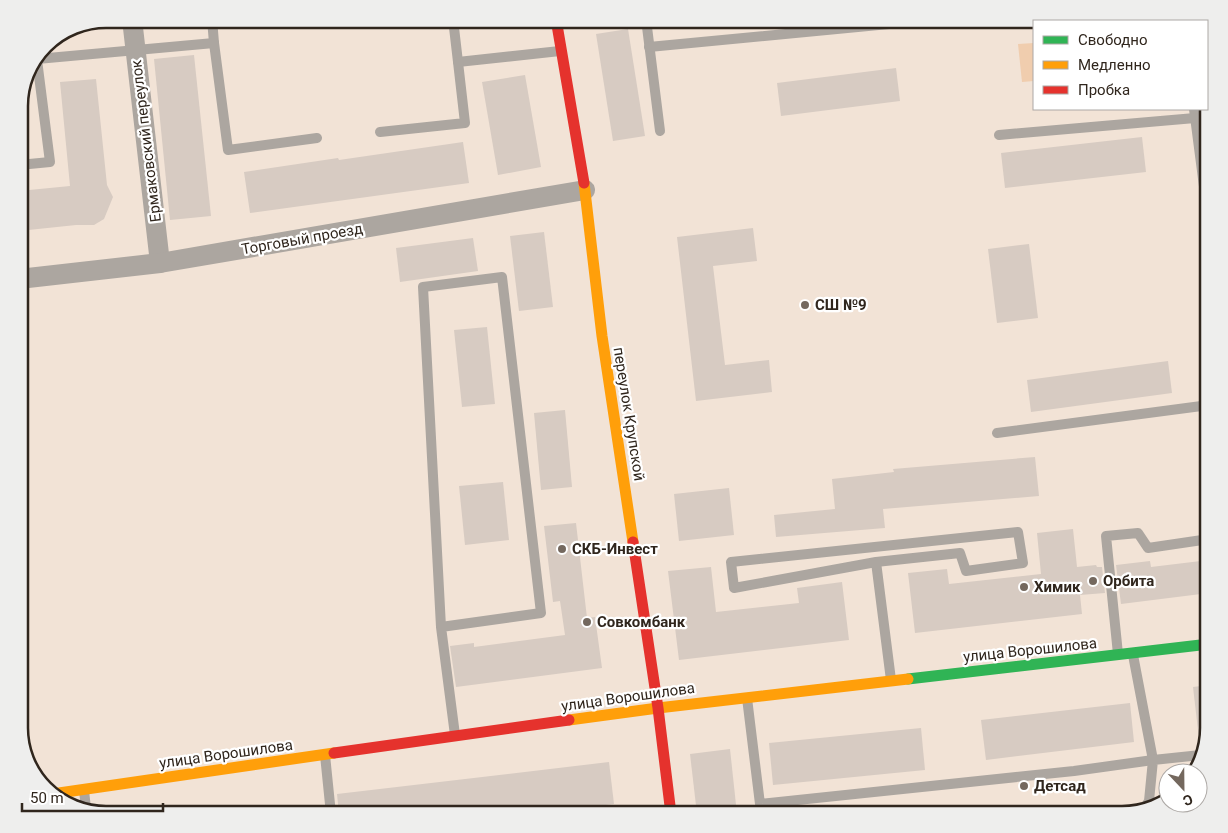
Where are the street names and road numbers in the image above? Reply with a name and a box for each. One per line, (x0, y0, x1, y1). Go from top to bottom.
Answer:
street label: Ермаковский переулок (127, 59, 165, 223)
street label: Торговый проезд (240, 219, 364, 259)
street label: переулок Крупской (610, 346, 648, 482)
street label: улица Ворошилова (962, 634, 1098, 666)
street label: улица Ворошилова (560, 679, 696, 715)
street label: улица Ворошилова (158, 736, 294, 772)

